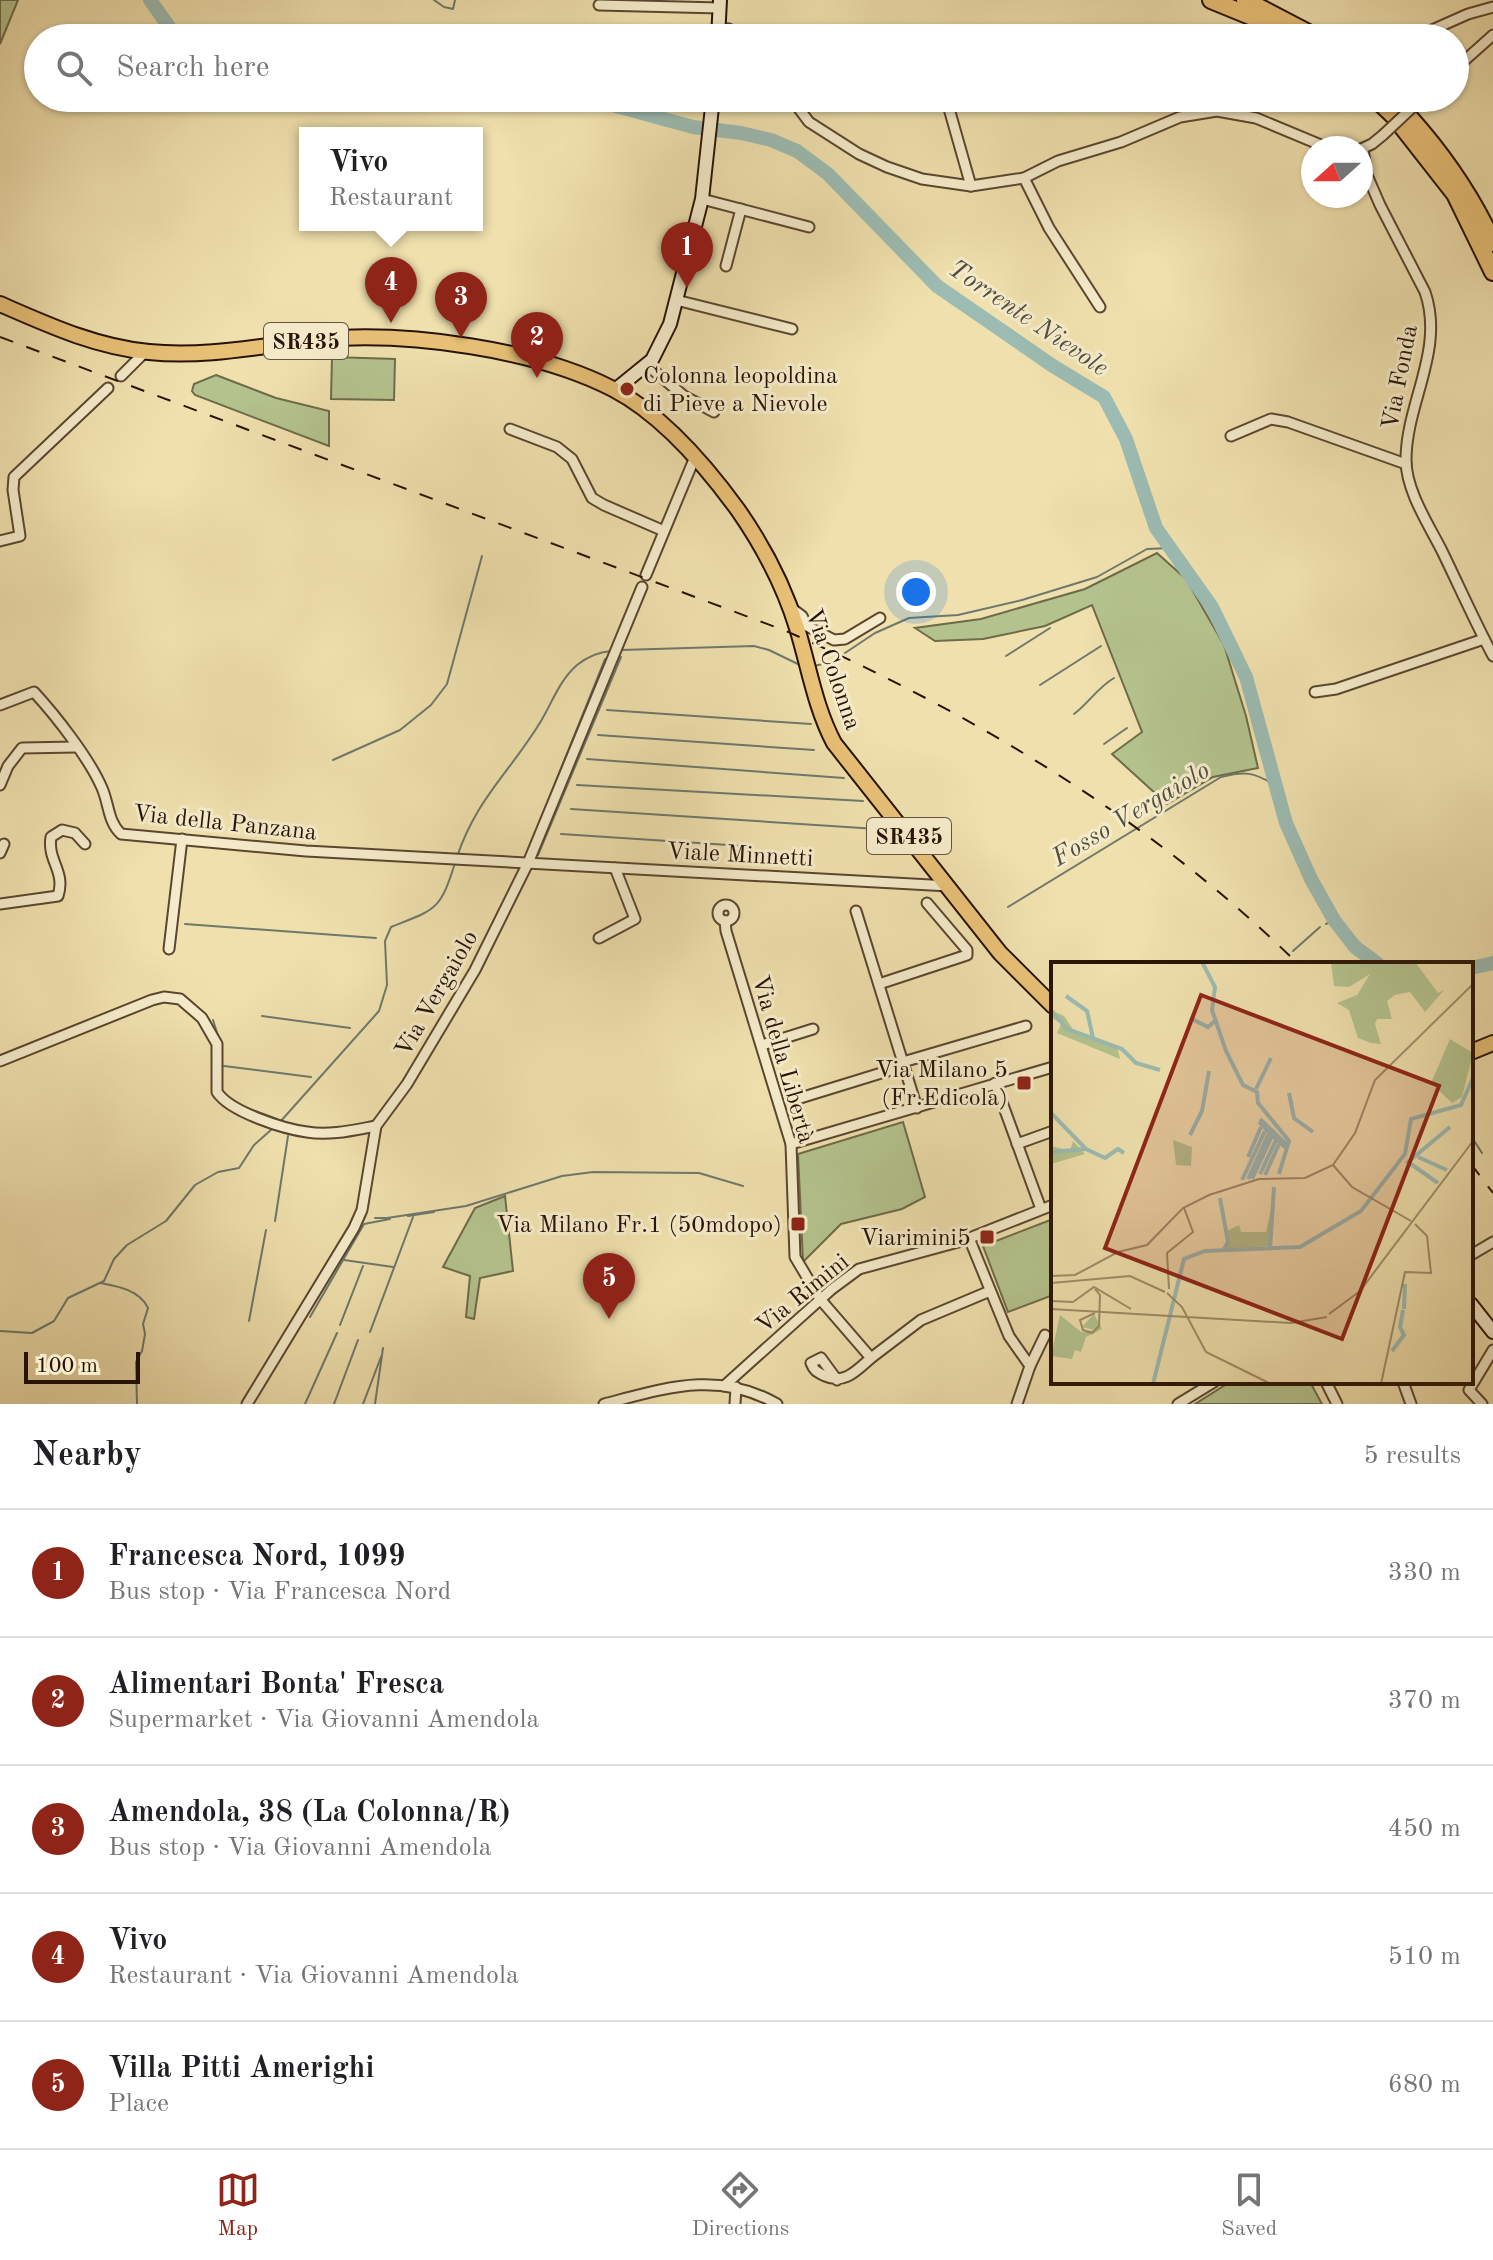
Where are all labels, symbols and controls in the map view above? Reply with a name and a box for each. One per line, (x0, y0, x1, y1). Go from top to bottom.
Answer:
search box (24, 24, 1469, 112)
icon: search (52, 46, 96, 90)
text: Search here (116, 53, 270, 83)
popup (299, 127, 483, 231)
north arrow (1301, 136, 1373, 208)
text: Vivo (329, 148, 388, 178)
text: Restaurant (329, 185, 453, 211)
pin: 1 (661, 222, 713, 288)
water label: Torrente Nievole (943, 256, 1112, 382)
pin: 4 (365, 257, 417, 323)
pin: 3 (435, 272, 487, 338)
pin: 2 (511, 312, 563, 378)
road number: SR435 (264, 323, 348, 359)
street label: Via Fonda (1379, 323, 1423, 432)
place label: Colonna leopoldina di Pieve a Nievole (643, 365, 838, 417)
marker: Colonna leopoldina di Pieve a Nievole (618, 380, 636, 398)
your location (896, 572, 936, 612)
street label: Via Colonna (800, 606, 864, 734)
water label: Fosso Vergaiolo (1047, 758, 1214, 872)
street label: Via della Panzana (132, 802, 318, 846)
road number: SR435 (867, 818, 951, 854)
street label: Viale Minnetti (666, 840, 814, 872)
street label: Via Vergaiolo (392, 927, 483, 1061)
inset map (1051, 962, 1473, 1384)
street label: Via della Libertà (747, 973, 818, 1146)
place label: Via Milano 5 (Fr.Edicola) (875, 1059, 1008, 1111)
marker: Via Milano 5 (Fr.Edicola) (1015, 1074, 1033, 1092)
place label: Via Milano Fr.1 (50mdopo) (496, 1214, 782, 1238)
marker: Via Milano Fr.1 (50mdopo) (789, 1215, 807, 1233)
place label: Viarimini5 (860, 1227, 971, 1251)
marker: Viarimini5 (978, 1228, 996, 1246)
street label: Via Rimini (753, 1250, 854, 1339)
pin: 5 (583, 1253, 635, 1319)
scale bar (24, 1348, 140, 1384)
text: 100 m (36, 1355, 98, 1377)
text: Nearby (32, 1439, 142, 1473)
text: 5 results (1363, 1443, 1461, 1469)
text: Francesca Nord, 1099 (108, 1542, 405, 1572)
text: 1 (50, 1560, 66, 1586)
text: 330 m (1388, 1560, 1461, 1586)
text: Bus stop · Via Francesca Nord (108, 1579, 451, 1605)
text: Alimentari Bonta' Fresca (108, 1670, 444, 1700)
text: 2 (50, 1688, 66, 1714)
text: 370 m (1388, 1688, 1461, 1714)
text: Supermarket · Via Giovanni Amendola (108, 1707, 539, 1733)
text: Amendola, 38 (La Colonna/R) (108, 1798, 510, 1828)
text: 3 (50, 1816, 66, 1842)
text: 450 m (1388, 1816, 1461, 1842)
text: Bus stop · Via Giovanni Amendola (108, 1835, 492, 1861)
text: Vivo (108, 1926, 167, 1956)
text: 4 (50, 1944, 66, 1970)
text: 510 m (1388, 1944, 1461, 1970)
text: Restaurant · Via Giovanni Amendola (108, 1963, 519, 1989)
text: Villa Pitti Amerighi (108, 2054, 374, 2084)
text: 5 (50, 2072, 66, 2098)
text: 680 m (1388, 2072, 1461, 2098)
text: Place (108, 2091, 169, 2117)
tab: Map (216, 2168, 260, 2243)
tab: Directions (692, 2168, 789, 2243)
tab: Saved (1221, 2168, 1277, 2243)

